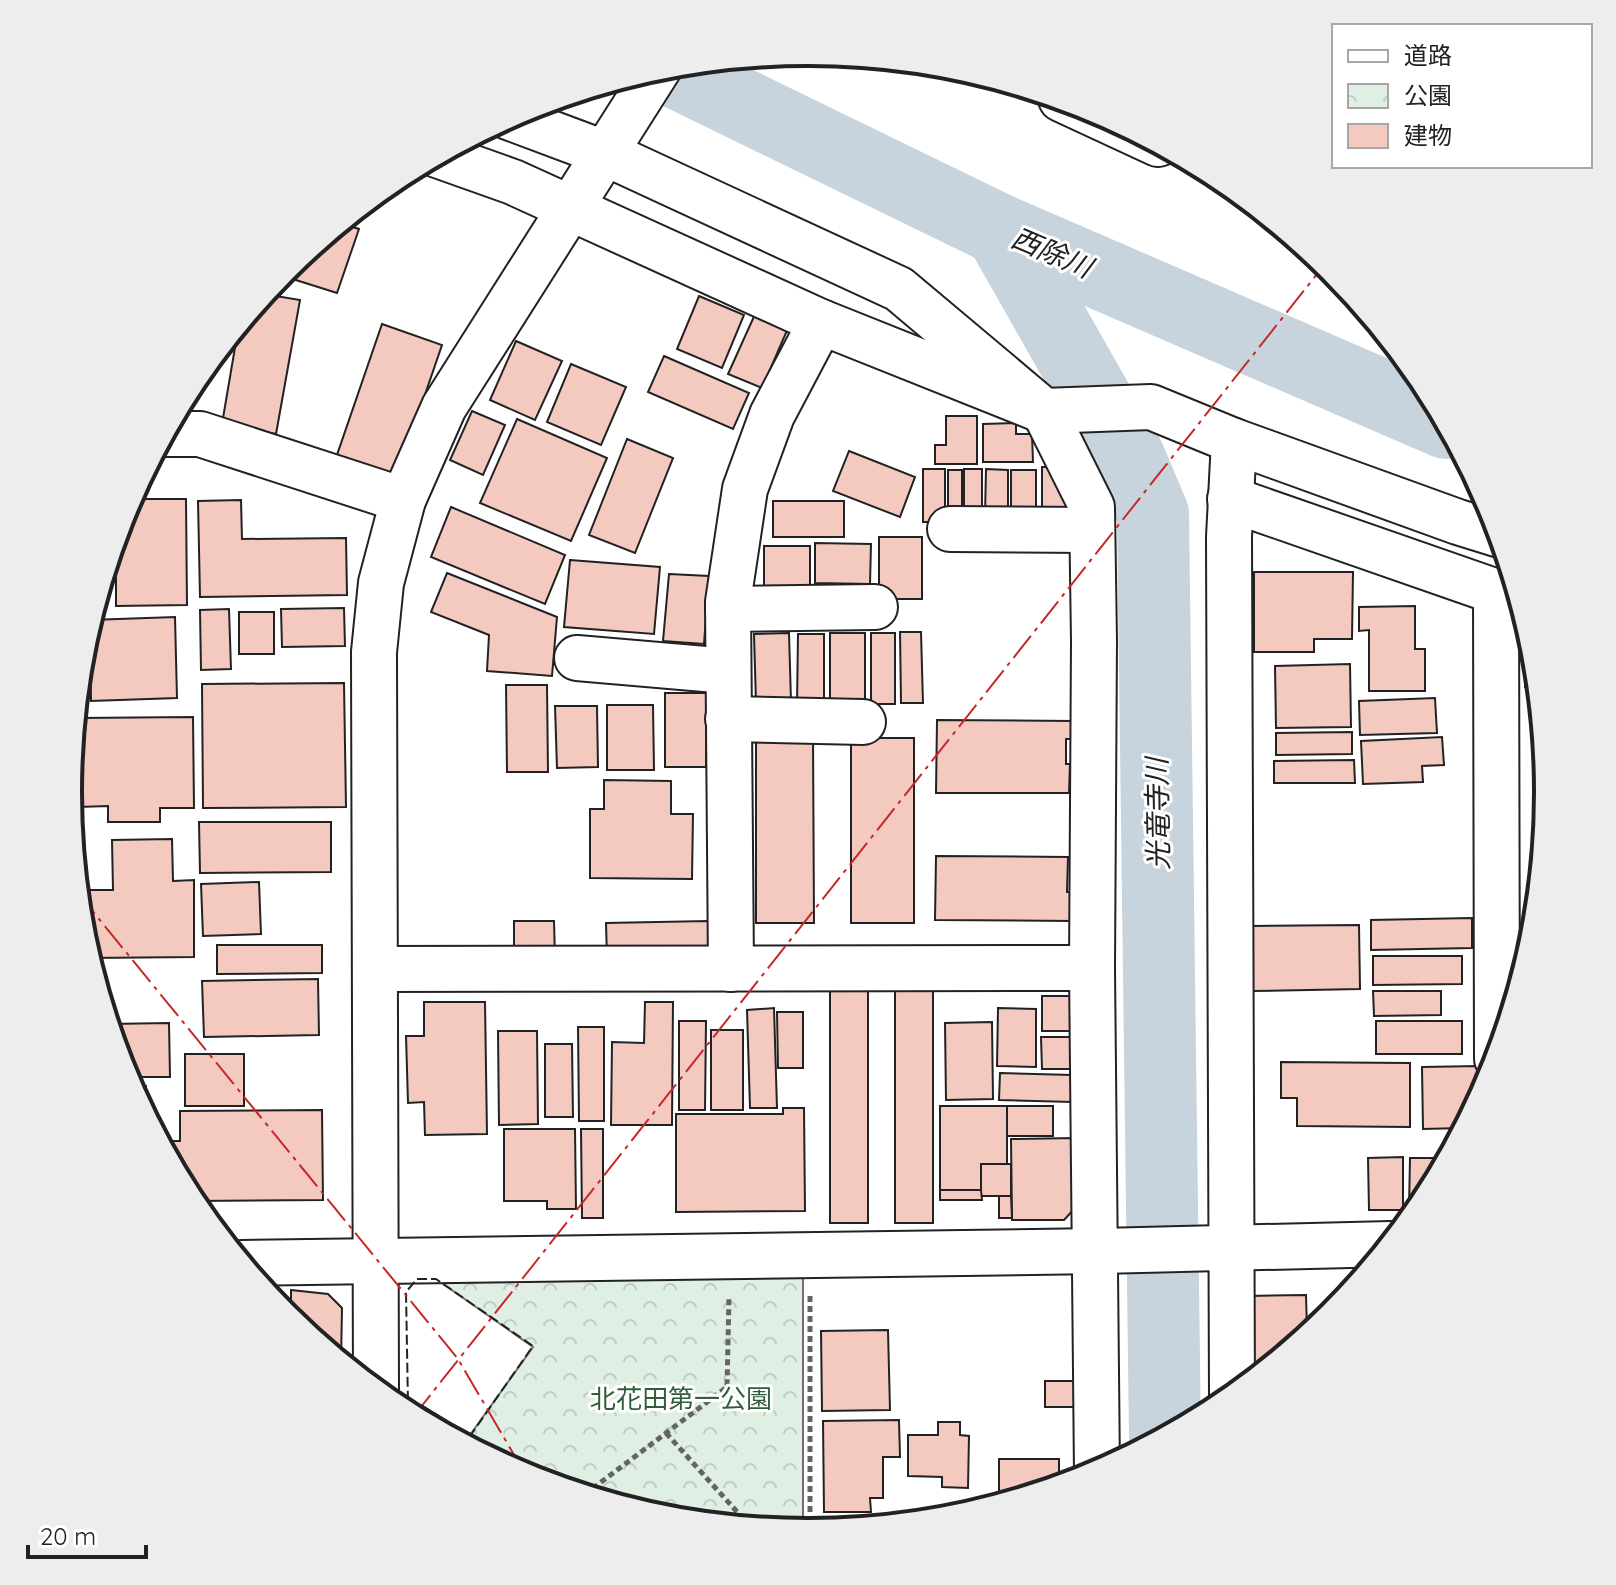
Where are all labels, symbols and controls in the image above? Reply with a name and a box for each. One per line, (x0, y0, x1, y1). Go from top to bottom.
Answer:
legend (1332, 24, 1592, 168)
text: 道路 (1404, 40, 1452, 70)
text: 公園 (1404, 80, 1452, 110)
text: 建物 (1404, 120, 1452, 150)
water label: 西除川 (1006, 219, 1100, 286)
water label: 光竜寺川 (1138, 755, 1175, 870)
park label: 北花田第一公園 (590, 1382, 772, 1415)
scale bar (28, 1509, 146, 1559)
text: 20 m (40, 1521, 96, 1551)

